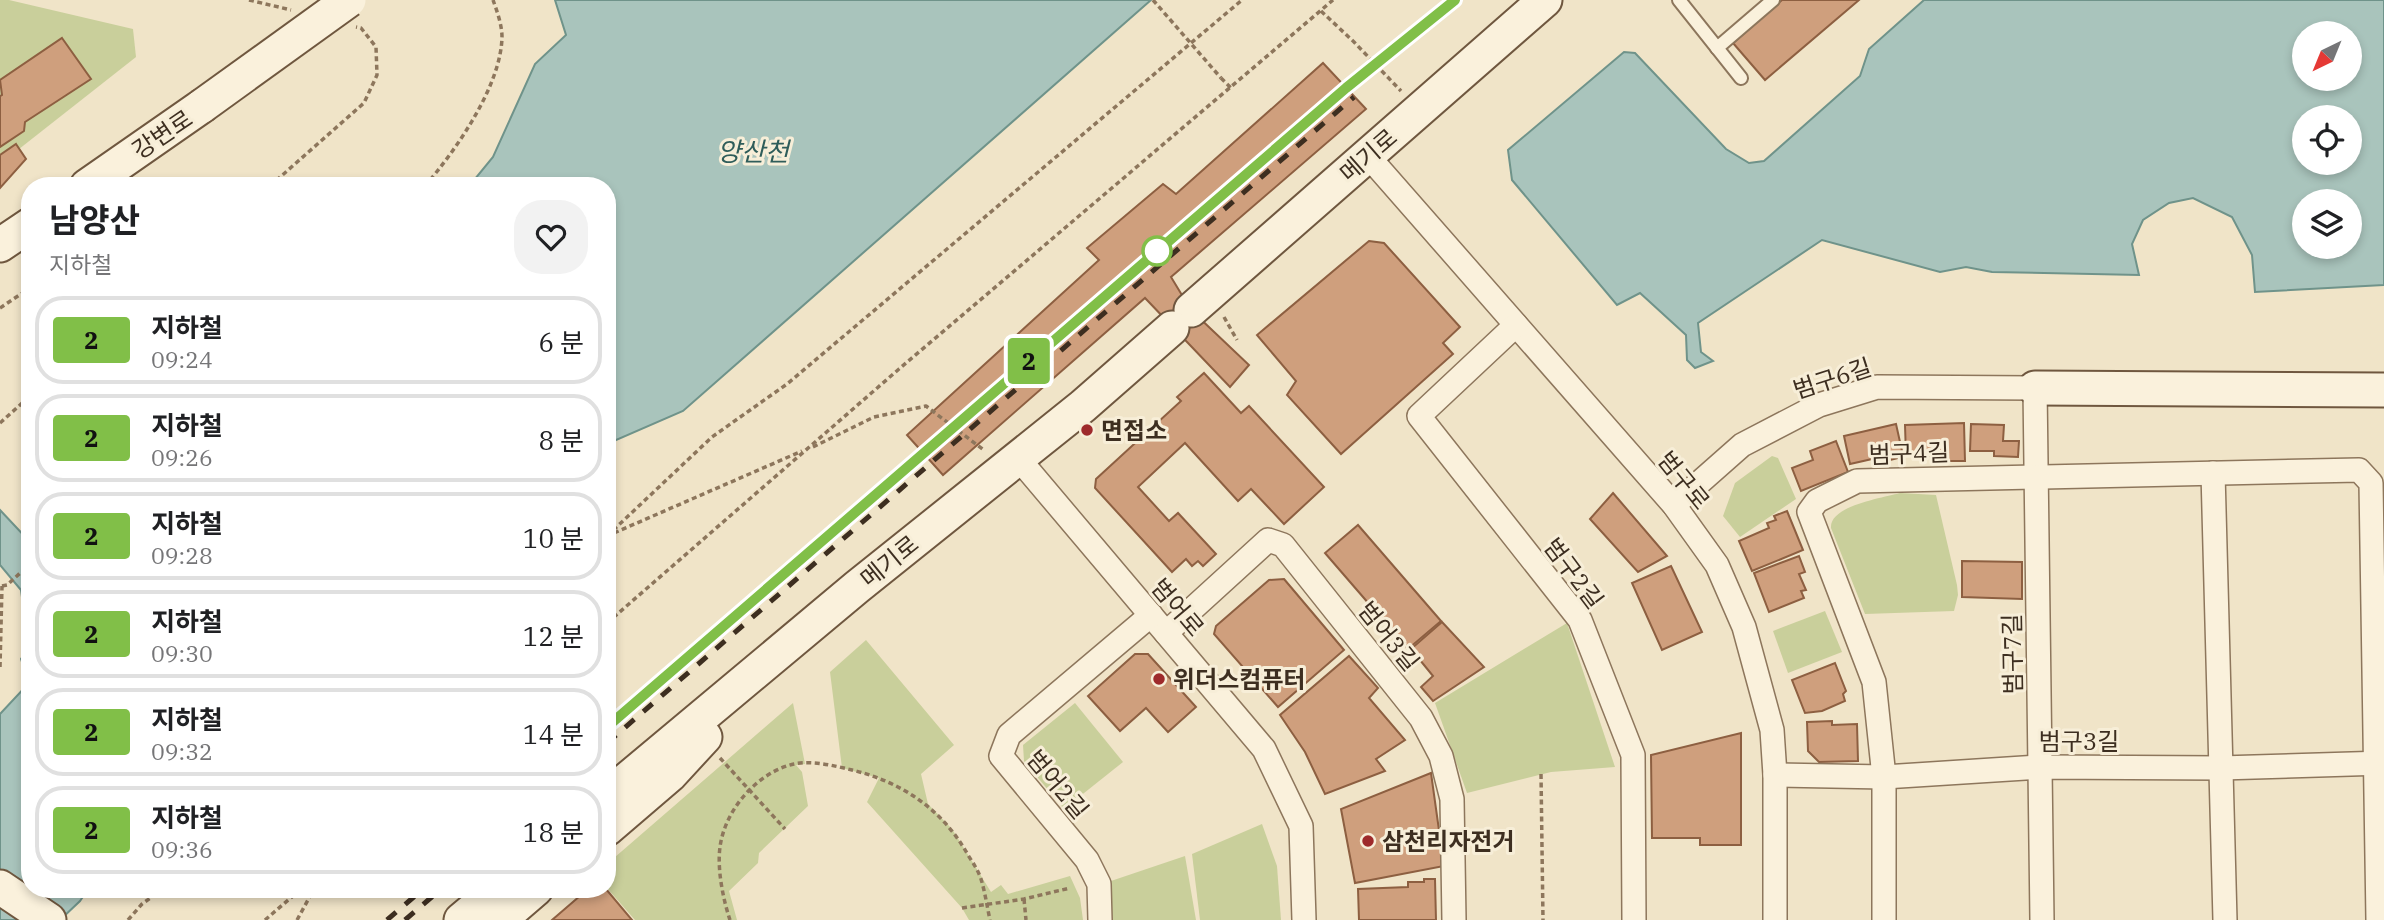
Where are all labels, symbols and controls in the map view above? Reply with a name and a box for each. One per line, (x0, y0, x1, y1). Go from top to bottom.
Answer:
north arrow (2292, 21, 2362, 91)
map controls (2292, 21, 2362, 259)
street label: 강변로 (126, 102, 198, 166)
button: locate (2292, 105, 2362, 175)
street label: 메기로 (1333, 121, 1403, 189)
water label: 양산천 (717, 134, 792, 168)
button: layers (2292, 189, 2362, 259)
text: 남양산 (49, 198, 140, 241)
button: heart (514, 200, 588, 274)
unlabelled marker (1142, 236, 1172, 266)
text: 지하철 (49, 249, 112, 279)
text: 지하철 (151, 310, 223, 344)
text: 2 (84, 324, 99, 356)
text: 6 분 (538, 325, 584, 359)
line badge: 2 (1006, 338, 1052, 384)
text: 09:24 (151, 344, 213, 374)
text: 2 (1022, 345, 1036, 377)
street label: 범구6길 (1789, 350, 1875, 406)
text: 지하철 (151, 408, 223, 442)
place label: 면접소 (1101, 414, 1167, 446)
text: 2 (84, 422, 99, 454)
marker: 면접소 (1079, 422, 1095, 438)
text: 8 분 (538, 423, 584, 457)
street label: 범구4길 (1868, 436, 1950, 470)
text: 09:26 (151, 442, 213, 472)
street label: 범구로 (1651, 444, 1717, 516)
text: 지하철 (151, 506, 223, 540)
text: 2 (84, 520, 99, 552)
text: 10 분 (523, 521, 584, 555)
street label: 메기로 (853, 528, 925, 594)
street label: 범구2길 (1537, 531, 1611, 615)
text: 09:28 (151, 540, 213, 570)
street label: 범어로 (1144, 571, 1212, 643)
street label: 범어3길 (1351, 595, 1427, 677)
text: 지하철 (151, 604, 223, 638)
street label: 범구7길 (1995, 613, 2029, 695)
text: 2 (84, 618, 99, 650)
text: 12 분 (523, 619, 584, 653)
text: 09:30 (151, 638, 213, 668)
place label: 위더스컴퓨터 (1173, 663, 1305, 695)
marker: 위더스컴퓨터 (1151, 671, 1167, 687)
text: 지하철 (151, 702, 223, 736)
text: 2 (84, 716, 99, 748)
text: 14 분 (523, 717, 584, 751)
street label: 범구3길 (2039, 725, 2119, 757)
text: 09:32 (151, 736, 213, 766)
street label: 범어2길 (1020, 743, 1096, 825)
text: 지하철 (151, 800, 223, 834)
text: 2 (84, 814, 99, 846)
text: 18 분 (523, 815, 584, 849)
place label: 삼천리자전거 (1382, 825, 1514, 857)
marker: 삼천리자전거 (1360, 833, 1376, 849)
text: 09:36 (151, 834, 213, 864)

